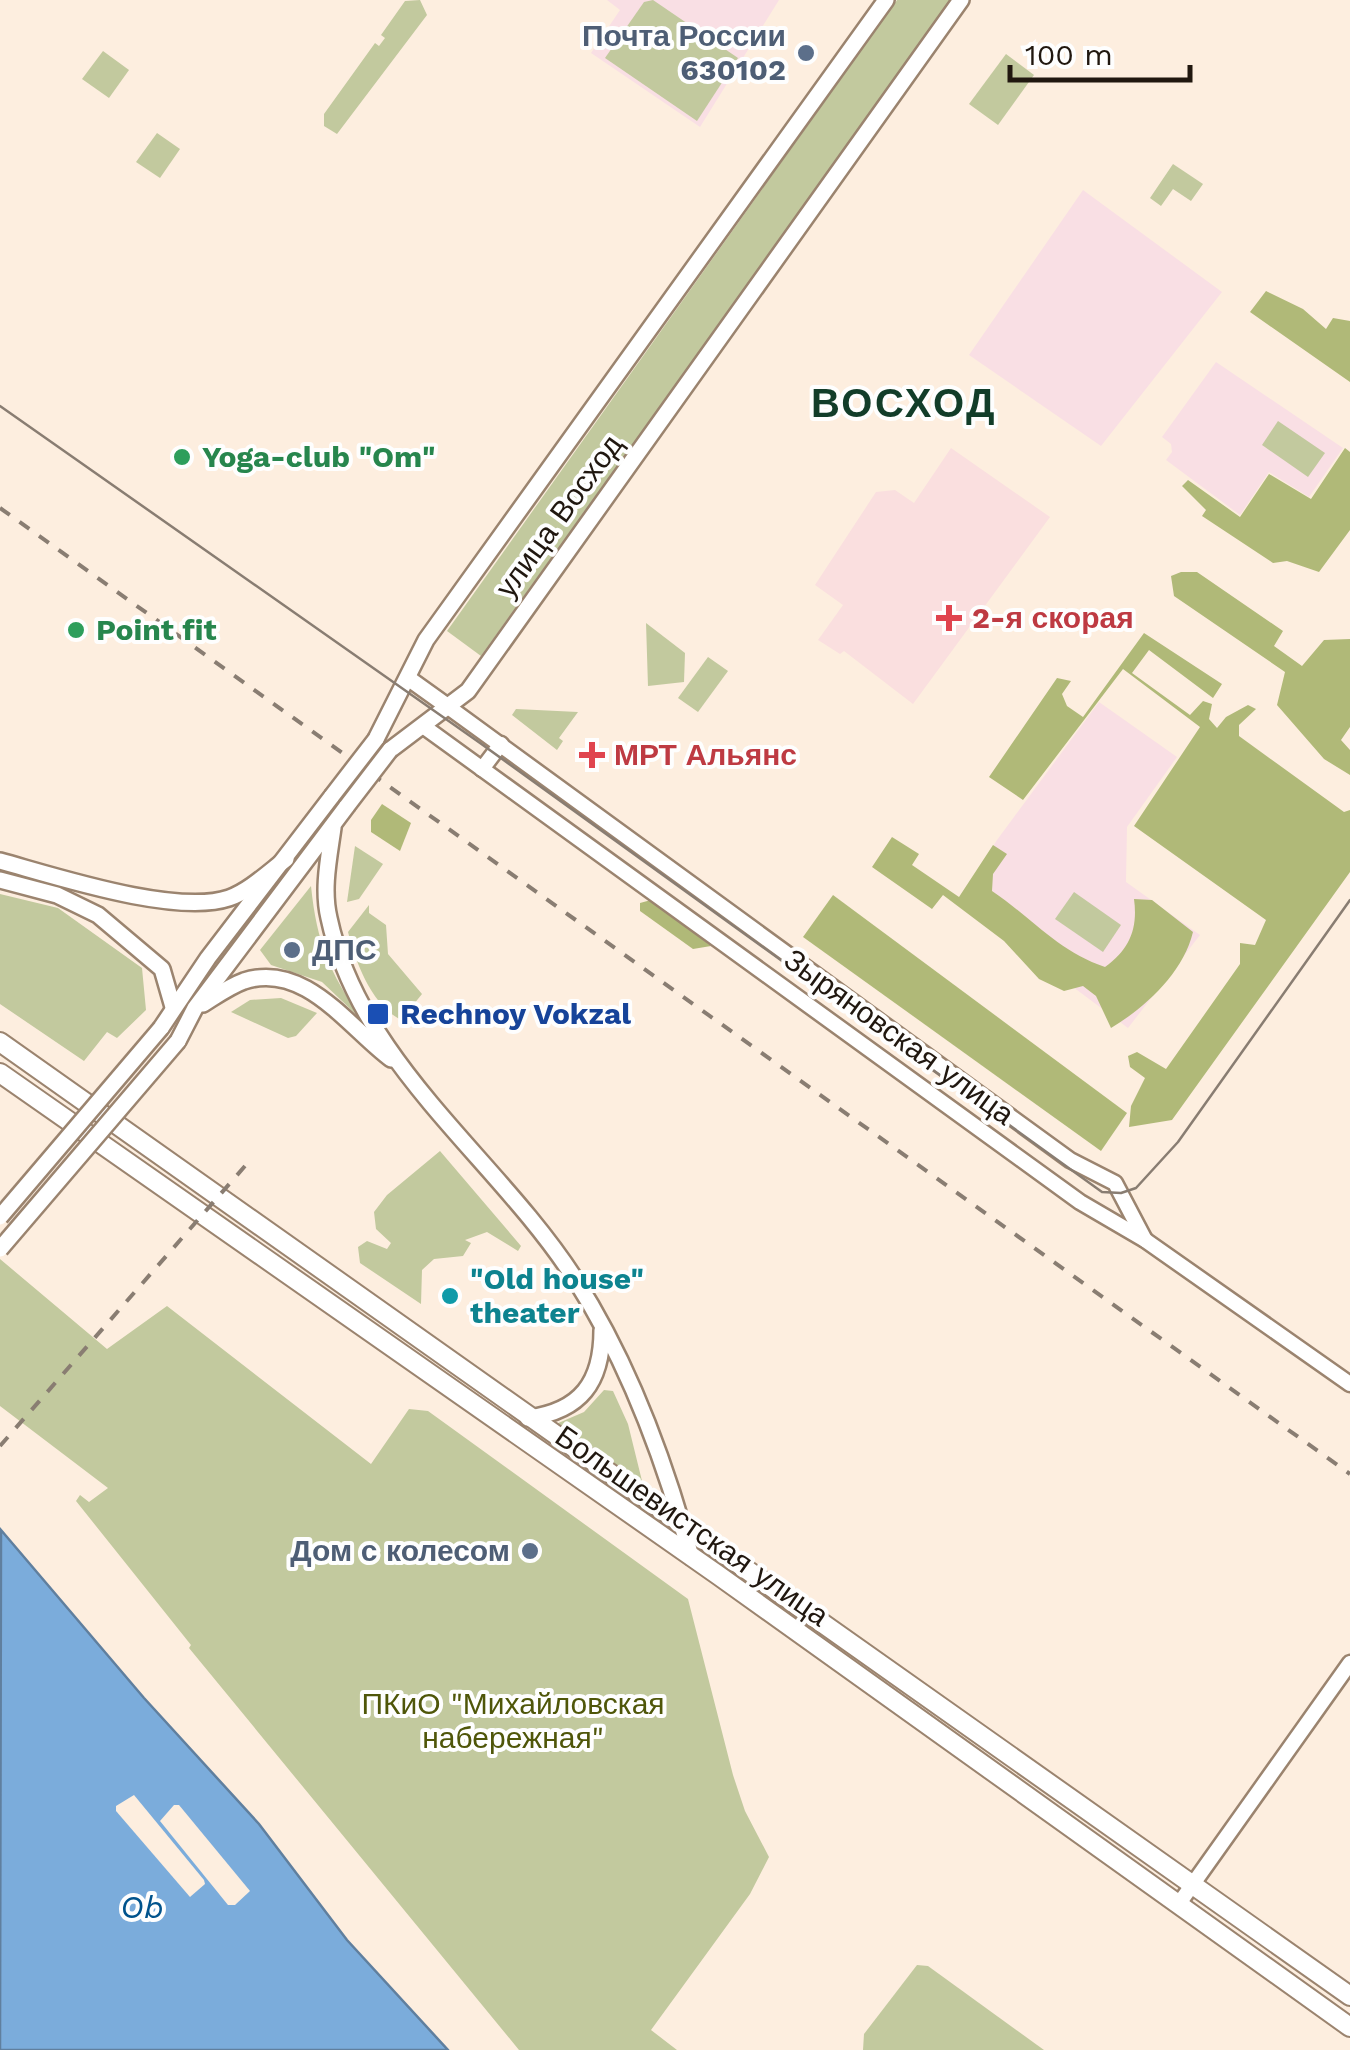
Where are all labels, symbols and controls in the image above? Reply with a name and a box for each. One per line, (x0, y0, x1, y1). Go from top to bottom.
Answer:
place label: Почта России 630102 (582, 18, 786, 87)
scale bar (1010, 20, 1190, 82)
text: 100 m (1025, 37, 1113, 72)
marker: Почта России 630102 (795, 42, 817, 64)
district label: ВОСХОД (811, 380, 997, 427)
street label: улица Восход (488, 428, 629, 604)
place label: Yoga-club "Om" (202, 439, 435, 474)
marker: Yoga-club "Om" (171, 446, 193, 468)
place label: 2-я скорая (972, 600, 1134, 635)
marker: 2-я скорая (936, 605, 962, 631)
place label: Point fit (96, 612, 217, 647)
marker: Point fit (65, 619, 87, 641)
place label: МРТ Альянс (614, 737, 797, 772)
marker: МРТ Альянс (579, 742, 605, 768)
place label: ДПС (312, 932, 377, 967)
marker: ДПС (281, 939, 303, 961)
street label: Зыряновская улица (778, 941, 1021, 1132)
place label: Rechnoy Vokzal (400, 996, 631, 1031)
marker: Rechnoy Vokzal (365, 1001, 391, 1027)
place label: "Old house" theater (470, 1261, 644, 1330)
marker: "Old house" theater (439, 1285, 461, 1307)
street label: Большевистская улица (549, 1418, 836, 1633)
place label: Дом с колесом (290, 1533, 510, 1568)
marker: Дом с колесом (519, 1540, 541, 1562)
park label: ПКиО "Михайловская набережная" (361, 1686, 665, 1755)
water label: Ob (120, 1888, 164, 1926)

